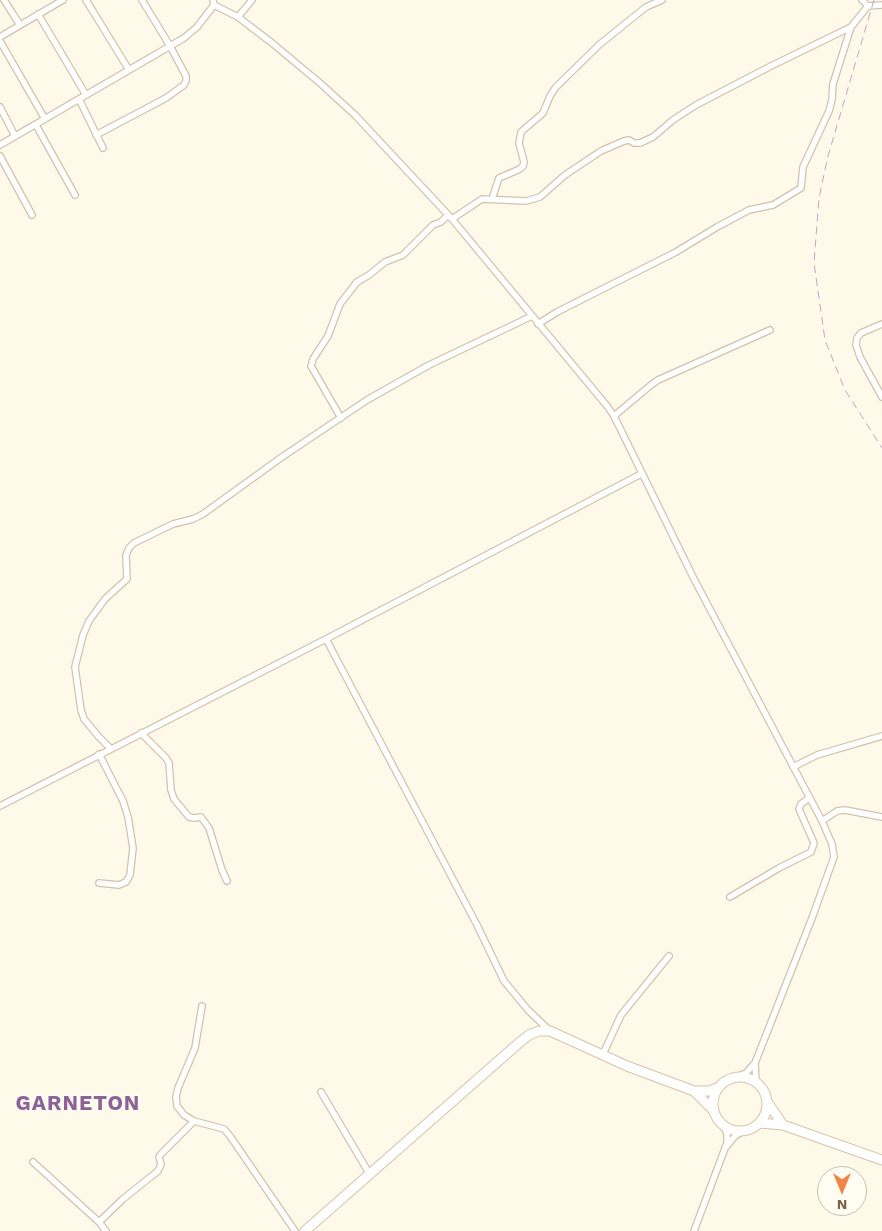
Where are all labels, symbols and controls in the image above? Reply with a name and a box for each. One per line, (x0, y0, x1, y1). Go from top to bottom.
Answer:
district label: GARNETON (15, 1091, 141, 1117)
north arrow (817, 1166, 867, 1216)
text: N (837, 1197, 847, 1213)

